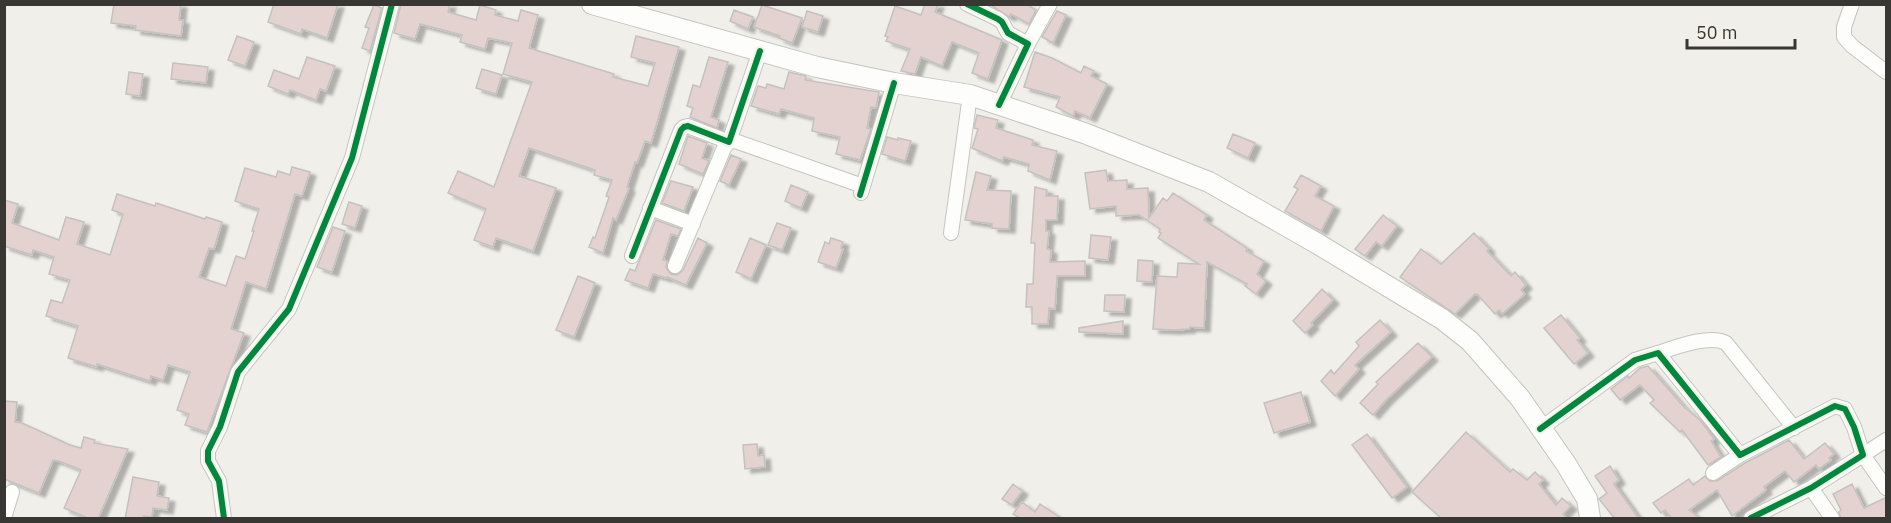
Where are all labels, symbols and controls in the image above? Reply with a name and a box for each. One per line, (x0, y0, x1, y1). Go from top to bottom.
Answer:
scale bar (1687, 12, 1795, 50)
text: 50 m (1696, 21, 1738, 44)

